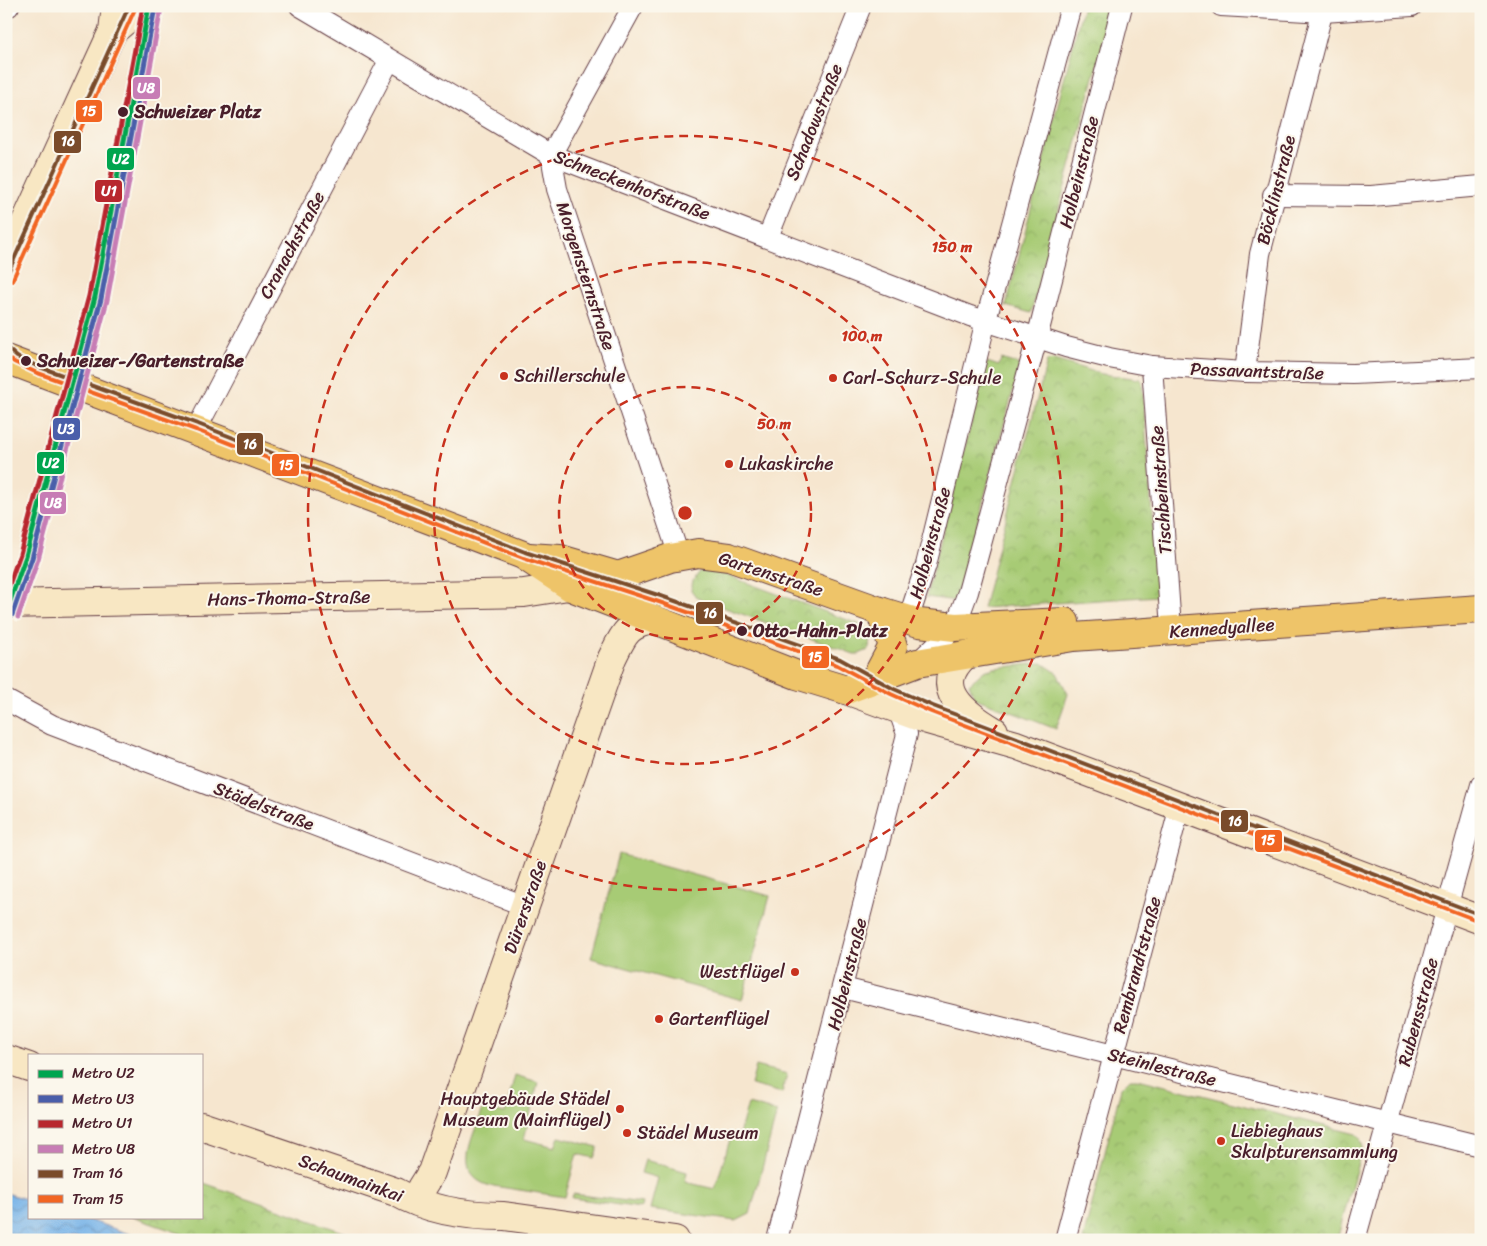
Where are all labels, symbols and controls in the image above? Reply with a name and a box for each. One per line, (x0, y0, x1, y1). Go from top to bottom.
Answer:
street label: Schadowstraße (776, 59, 852, 185)
line badge: U8 (132, 76, 161, 100)
text: U8 (137, 76, 155, 101)
place label: Schweizer Platz (133, 96, 263, 128)
line badge: 15 (75, 99, 103, 123)
text: 15 (82, 99, 97, 124)
marker: Schweizer Platz (116, 105, 130, 119)
street label: Holbeinstraße (1050, 112, 1108, 232)
text: 16 (61, 129, 75, 154)
line badge: 16 (53, 130, 82, 154)
street label: Böcklinstraße (1247, 132, 1305, 248)
street label: Schneckenhofstraße (549, 140, 715, 230)
line badge: U2 (106, 147, 135, 171)
text: U2 (112, 147, 131, 172)
line badge: U1 (94, 179, 123, 203)
text: U1 (101, 179, 117, 204)
street label: Cranachstraße (250, 185, 334, 305)
street label: Morgensternstraße (547, 197, 625, 355)
text: 150 m (932, 234, 973, 260)
text: 100 m (842, 323, 883, 349)
place label: Schweizer-/Gartenstraße (36, 345, 245, 377)
street label: Passavantstraße (1190, 353, 1324, 389)
marker: Schweizer-/Gartenstraße (19, 354, 33, 368)
place label: Schillerschule (514, 360, 625, 392)
place label: Carl-Schurz-Schule (843, 362, 1002, 394)
marker: Schillerschule (498, 370, 510, 382)
marker: Carl-Schurz-Schule (827, 372, 839, 384)
text: 50 m (757, 411, 792, 437)
line badge: U3 (52, 417, 81, 441)
text: U3 (58, 417, 75, 442)
street label: Tischbeinstraße (1141, 425, 1181, 555)
line badge: 16 (236, 432, 264, 456)
text: 16 (243, 432, 257, 457)
place label: Lukaskirche (739, 448, 833, 480)
line badge: U2 (36, 451, 65, 475)
text: U2 (42, 451, 61, 476)
line badge: 15 (271, 453, 300, 477)
text: 15 (279, 453, 294, 478)
marker: Lukaskirche (723, 458, 735, 470)
street label: Holbeinstraße (900, 483, 960, 603)
line badge: U8 (39, 491, 67, 515)
text: U8 (44, 491, 62, 516)
centre of rings (676, 504, 694, 522)
street label: Gartenstraße (714, 542, 828, 606)
street label: Hans-Thoma-Straße (207, 581, 371, 615)
line badge: 16 (695, 601, 724, 625)
text: 16 (703, 601, 717, 626)
street label: Kennedyallee (1168, 608, 1276, 648)
place label: Otto-Hahn-Platz (753, 615, 889, 647)
marker: Otto-Hahn-Platz (735, 624, 749, 638)
line badge: 15 (801, 645, 830, 669)
text: 15 (808, 645, 823, 670)
street label: Städelstraße (209, 772, 319, 840)
line badge: 16 (1220, 809, 1249, 833)
text: 16 (1228, 809, 1242, 834)
text: 15 (1261, 828, 1276, 853)
line badge: 15 (1254, 829, 1283, 853)
street label: Dürerstraße (494, 856, 556, 958)
street label: Rembrandtstraße (1103, 893, 1171, 1037)
street label: Holbeinstraße (818, 914, 876, 1034)
street label: Rubensstraße (1388, 954, 1448, 1070)
place label: Westflügel (700, 956, 786, 988)
marker: Westflügel (789, 966, 801, 978)
place label: Gartenflügel (669, 1003, 770, 1035)
marker: Gartenflügel (653, 1013, 665, 1025)
street label: Steinlestraße (1104, 1038, 1220, 1096)
legend (28, 1054, 202, 1218)
text: Metro U2 (72, 1060, 135, 1086)
place label: Hauptgebäude Städel Museum (Mainflügel) (441, 1083, 612, 1136)
text: Metro U3 (72, 1086, 134, 1112)
marker: Hauptgebäude Städel Museum (Mainflügel) (614, 1103, 626, 1115)
text: Metro U1 (72, 1110, 133, 1136)
place label: Liebieghaus Skulpturensammlung (1231, 1115, 1398, 1168)
place label: Städel Museum (637, 1117, 759, 1149)
marker: Städel Museum (621, 1127, 633, 1139)
marker: Liebieghaus Skulpturensammlung (1215, 1135, 1227, 1147)
text: Metro U8 (72, 1136, 135, 1162)
street label: Schaumainkai (294, 1144, 409, 1212)
text: Tram 16 (72, 1160, 123, 1186)
text: Tram 15 (72, 1186, 124, 1212)

